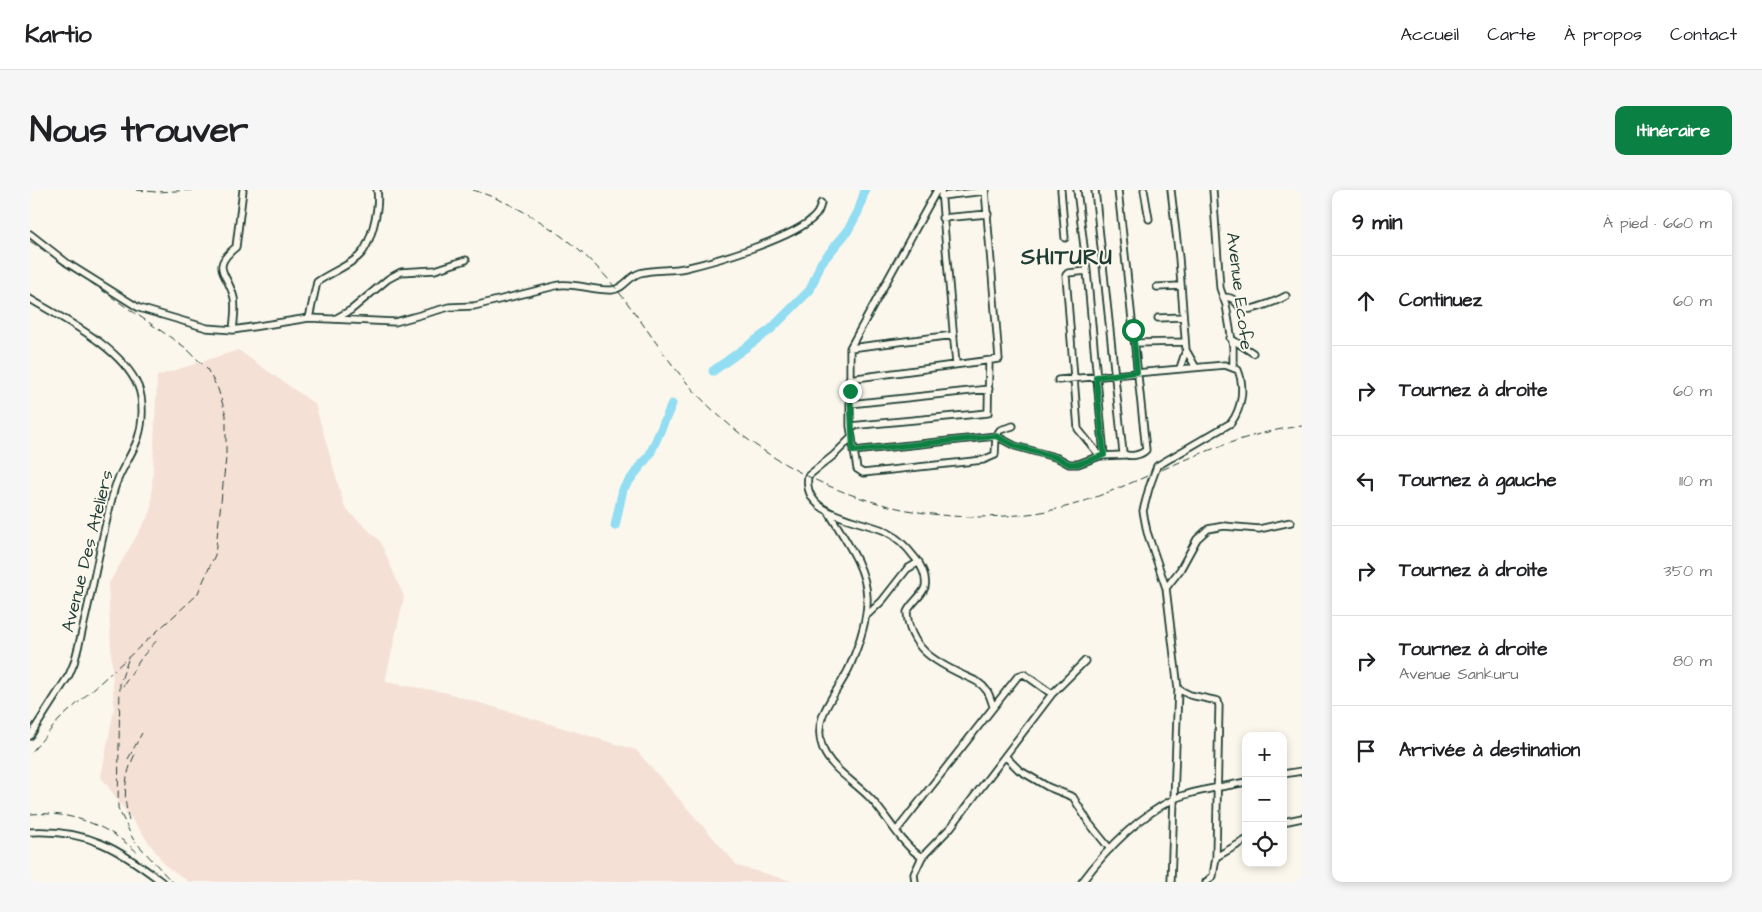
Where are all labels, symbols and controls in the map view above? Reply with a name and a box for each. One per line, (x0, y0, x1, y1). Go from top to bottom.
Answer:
text: Kartio (25, 18, 92, 52)
text: Accueil (1400, 22, 1459, 47)
text: Carte (1487, 22, 1536, 47)
text: À propos (1564, 22, 1642, 47)
text: Contact (1670, 22, 1737, 47)
text: Nous trouver (30, 106, 248, 155)
button: Itinéraire (1615, 106, 1732, 155)
text: 9 min (1352, 208, 1402, 237)
text: À pied · 660 m (1603, 212, 1712, 234)
street label: Avenue Ecofe (1220, 231, 1259, 352)
district label: SHITURU (1020, 242, 1113, 273)
icon: ahead (1352, 287, 1380, 315)
text: Continuez (1399, 287, 1482, 314)
text: 60 m (1673, 290, 1712, 312)
route start (1122, 319, 1145, 342)
icon: right (1352, 377, 1380, 405)
text: Tournez à droite (1399, 377, 1547, 404)
route end (839, 380, 862, 403)
text: 60 m (1673, 380, 1712, 402)
street label: Avenue Des Ateliers (55, 467, 120, 635)
icon: left (1352, 467, 1380, 495)
text: Tournez à gauche (1399, 467, 1557, 494)
text: 110 m (1679, 470, 1712, 492)
icon: right (1352, 557, 1380, 585)
text: Tournez à droite (1399, 557, 1547, 584)
text: 350 m (1664, 560, 1712, 582)
text: Tournez à droite (1399, 636, 1547, 663)
icon: right (1352, 647, 1380, 675)
text: 80 m (1673, 650, 1712, 672)
text: Avenue Sankuru (1399, 663, 1519, 685)
map controls (1242, 732, 1287, 867)
button: + (1242, 732, 1287, 777)
icon: arrive (1352, 737, 1380, 765)
text: Arrivée à destination (1399, 737, 1580, 764)
button: − (1242, 777, 1287, 822)
button: locate (1242, 822, 1287, 867)

